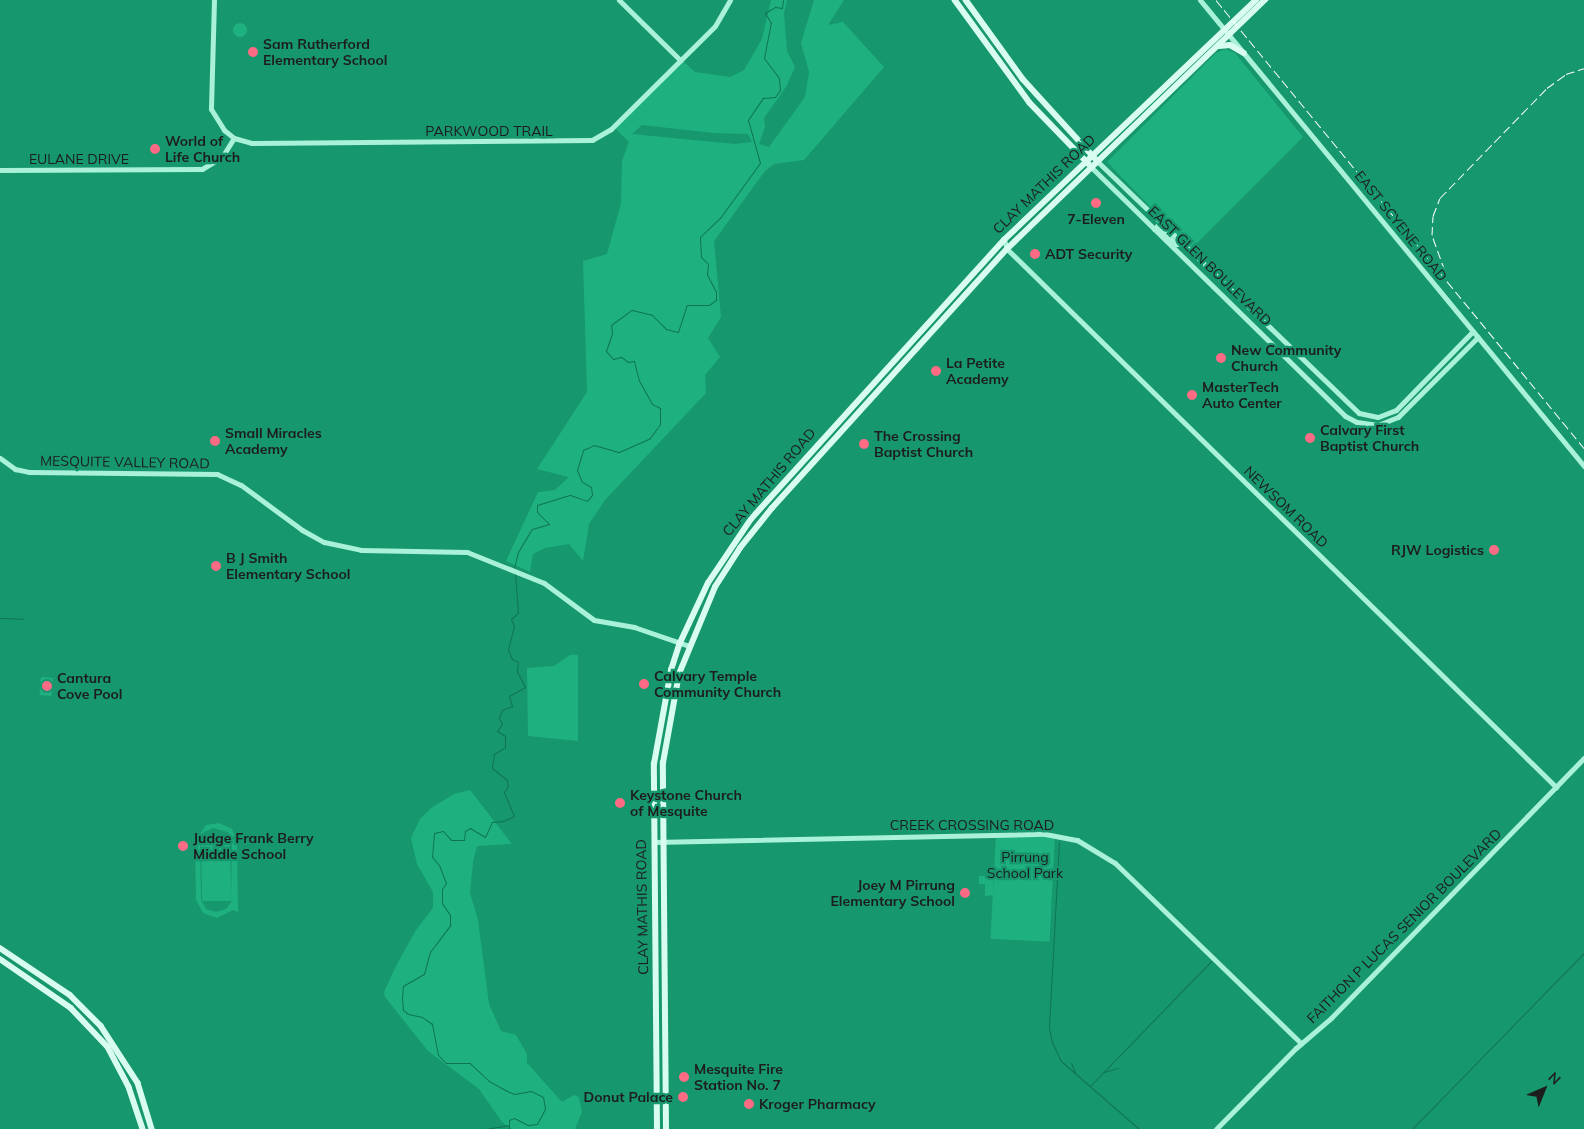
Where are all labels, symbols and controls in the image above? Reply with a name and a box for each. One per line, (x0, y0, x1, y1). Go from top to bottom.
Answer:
place label: Sam Rutherford Elementary School (263, 36, 387, 68)
marker: Sam Rutherford Elementary School (247, 46, 259, 58)
street label: PARKWOOD TRAIL (425, 123, 553, 139)
street label: CLAY MATHIS ROAD (989, 131, 1099, 237)
place label: World of Life Church (165, 133, 240, 166)
marker: World of Life Church (149, 143, 161, 155)
street label: EULANE DRIVE (29, 151, 129, 167)
street label: EAST SCYENE ROAD (1351, 167, 1451, 285)
marker: 7-Eleven (1090, 197, 1102, 209)
street label: EAST GLEN BOULEVARD (1145, 203, 1275, 329)
place label: 7-Eleven (1067, 211, 1125, 227)
place label: ADT Security (1045, 246, 1132, 262)
marker: ADT Security (1029, 248, 1041, 260)
place label: New Community Church (1231, 342, 1341, 374)
marker: New Community Church (1215, 352, 1227, 364)
place label: La Petite Academy (946, 355, 1009, 388)
marker: La Petite Academy (930, 365, 942, 377)
place label: MasterTech Auto Center (1202, 379, 1282, 412)
marker: MasterTech Auto Center (1186, 389, 1198, 401)
place label: Calvary First Baptist Church (1320, 422, 1419, 454)
place label: Small Miracles Academy (225, 425, 322, 458)
street label: CLAY MATHIS ROAD (719, 425, 819, 539)
place label: The Crossing Baptist Church (874, 428, 973, 461)
marker: Calvary First Baptist Church (1304, 432, 1316, 444)
marker: Small Miracles Academy (209, 435, 221, 447)
marker: The Crossing Baptist Church (858, 438, 870, 450)
street label: MESQUITE VALLEY ROAD (40, 452, 210, 472)
street label: NEWSOM ROAD (1241, 463, 1331, 551)
place label: RJW Logistics (1391, 542, 1484, 558)
marker: RJW Logistics (1488, 544, 1500, 556)
place label: B J Smith Elementary School (226, 550, 350, 582)
marker: B J Smith Elementary School (210, 560, 222, 572)
place label: Calvary Temple Community Church (654, 668, 781, 700)
place label: Cantura Cove Pool (57, 670, 122, 702)
marker: Calvary Temple Community Church (638, 678, 650, 690)
marker: Cantura Cove Pool (41, 680, 53, 692)
place label: Keystone Church of Mesquite (630, 787, 742, 820)
marker: Keystone Church of Mesquite (614, 797, 626, 809)
street label: CREEK CROSSING ROAD (890, 817, 1054, 833)
street label: FAITHON P LUCAS SENIOR BOULEVARD (1303, 825, 1505, 1027)
place label: Judge Frank Berry Middle School (193, 830, 314, 862)
street label: CLAY MATHIS ROAD (632, 839, 652, 975)
marker: Judge Frank Berry Middle School (177, 840, 189, 852)
park label: Pirrung School Park (987, 849, 1063, 882)
place label: Joey M Pirrung Elementary School (831, 877, 955, 910)
marker: Joey M Pirrung Elementary School (959, 887, 971, 899)
place label: Mesquite Fire Station No. 7 (694, 1061, 783, 1094)
north arrow (1519, 1064, 1569, 1114)
text: N (1544, 1068, 1564, 1088)
marker: Mesquite Fire Station No. 7 (678, 1071, 690, 1083)
place label: Donut Palace (584, 1089, 673, 1105)
marker: Donut Palace (677, 1091, 689, 1103)
place label: Kroger Pharmacy (759, 1096, 876, 1112)
marker: Kroger Pharmacy (743, 1098, 755, 1110)

